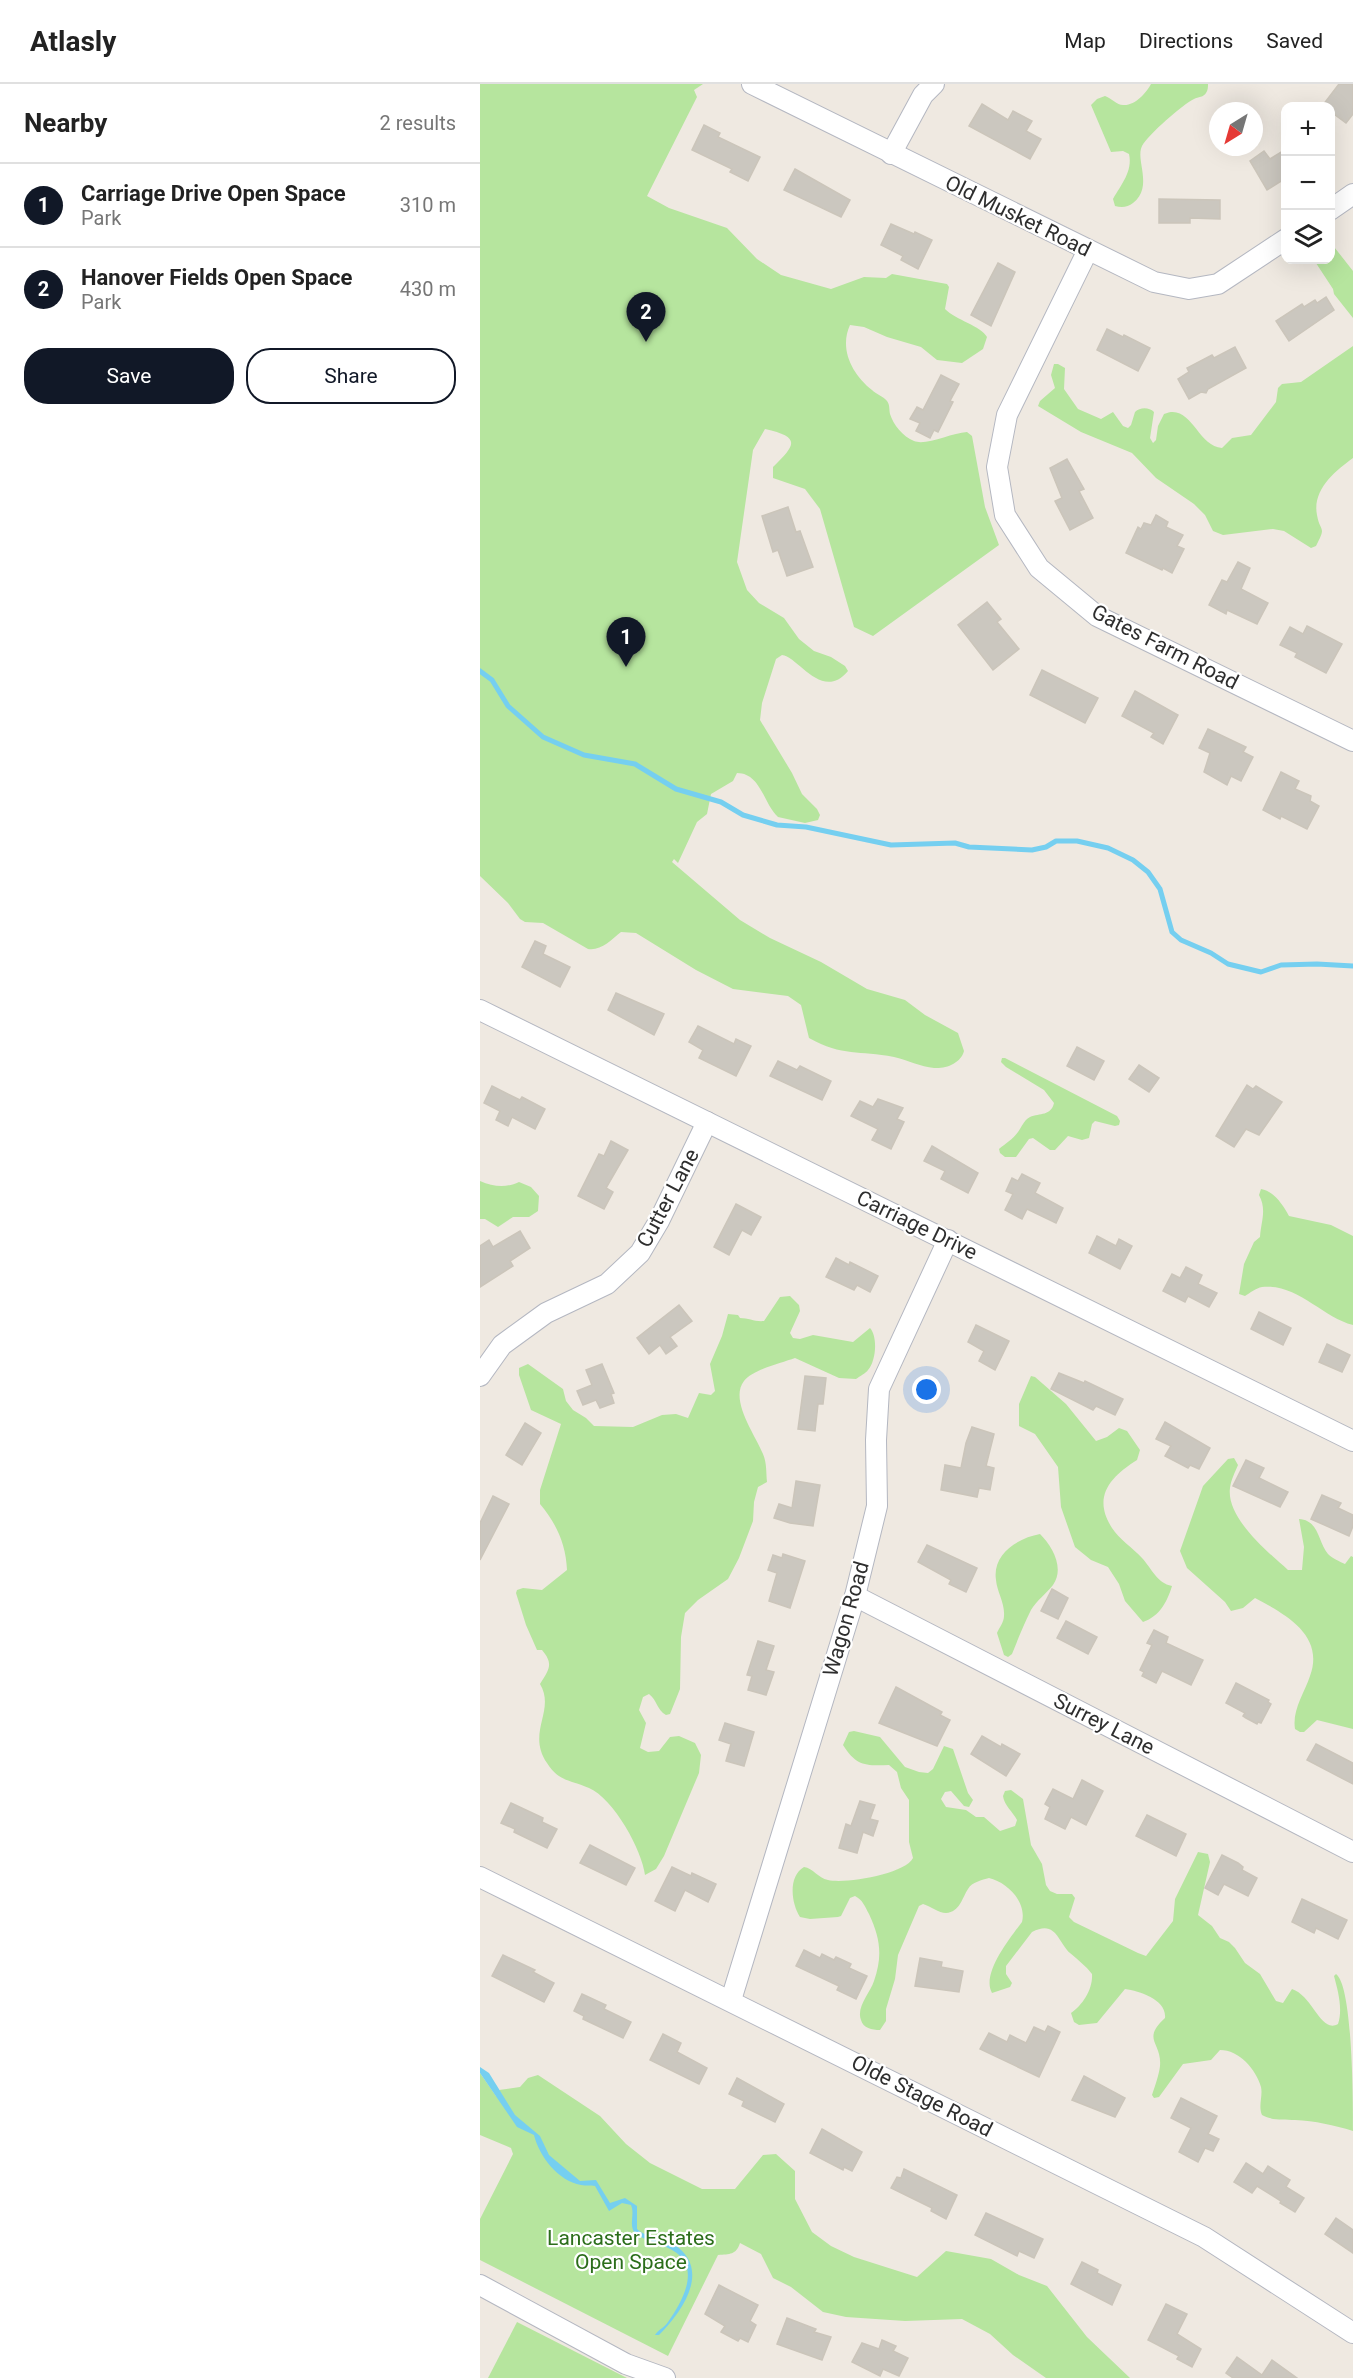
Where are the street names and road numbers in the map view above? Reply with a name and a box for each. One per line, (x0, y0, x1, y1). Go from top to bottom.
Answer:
street label: Old Musket Road (941, 170, 1095, 262)
street label: Gates Farm Road (1088, 600, 1242, 694)
street label: Cutter Lane (632, 1145, 704, 1251)
street label: Carriage Drive (853, 1185, 981, 1265)
street label: Wagon Road (818, 1559, 874, 1679)
street label: Surrey Lane (1050, 1688, 1158, 1760)
street label: Olde Stage Road (848, 2050, 996, 2142)

